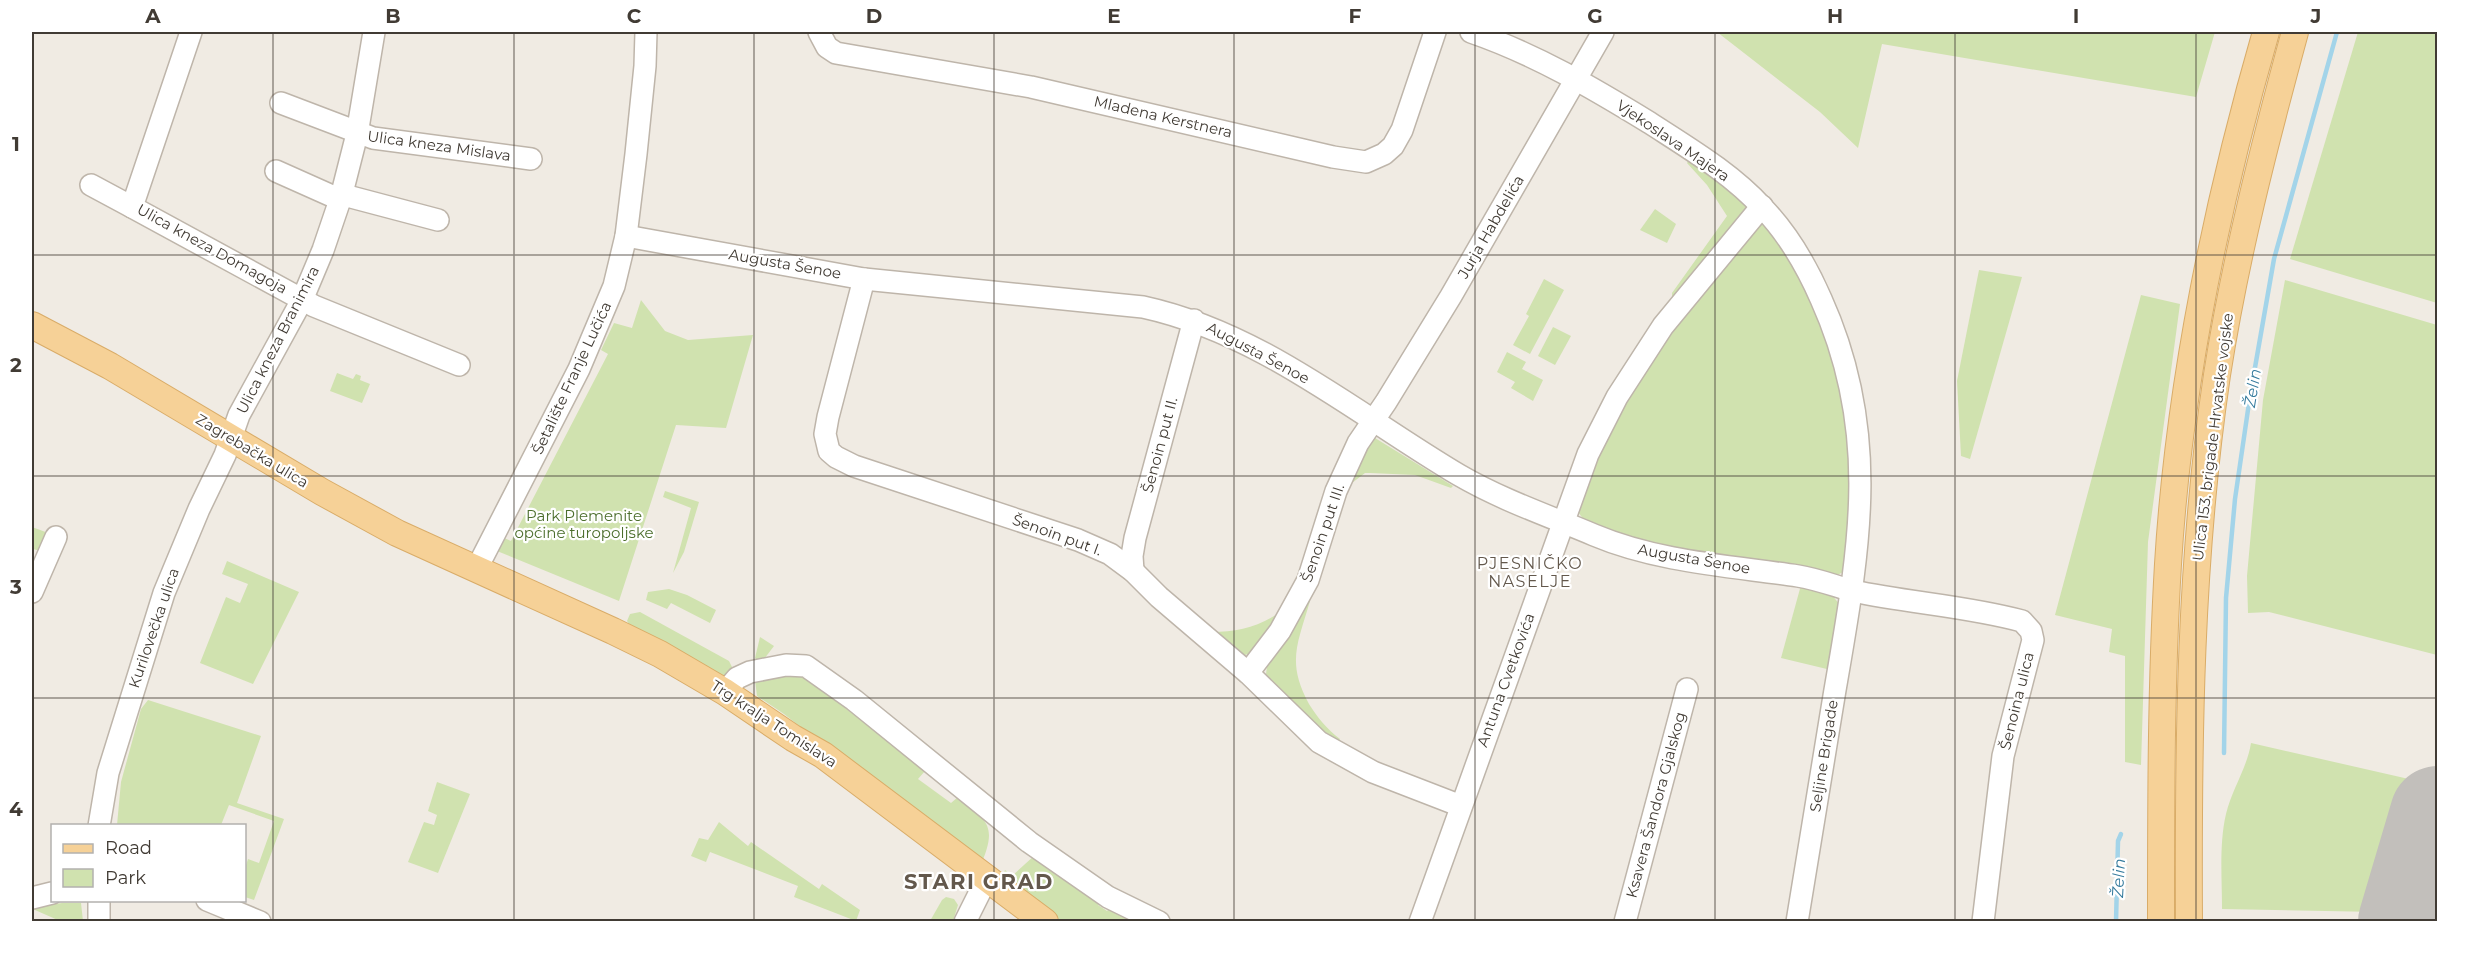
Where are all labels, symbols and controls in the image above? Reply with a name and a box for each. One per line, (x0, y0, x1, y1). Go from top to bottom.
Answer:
text: A (144, 4, 161, 28)
text: B (385, 4, 401, 28)
text: C (627, 4, 642, 28)
text: D (866, 4, 882, 28)
text: E (1107, 4, 1121, 28)
text: F (1349, 4, 1362, 28)
text: G (1587, 4, 1603, 28)
text: H (1827, 4, 1843, 28)
text: I (2073, 4, 2079, 28)
text: J (2310, 4, 2321, 28)
street label: Mladena Kerstnera (1092, 91, 1234, 142)
street label: Vjekoslava Majera (1613, 96, 1734, 186)
street label: Ulica kneza Mislava (366, 126, 512, 165)
text: 1 (12, 132, 20, 156)
street label: Jurja Habdelića (1453, 172, 1528, 283)
street label: Ulica kneza Domagoja (134, 199, 291, 298)
street label: Augusta Šenoe (727, 244, 843, 283)
street label: Ulica kneza Branimira (232, 263, 323, 417)
street label: Šetalište Franje Lučića (528, 298, 615, 457)
street label: Ulica 153. brigade Hrvatske vojske (2188, 312, 2237, 562)
street label: Augusta Šenoe (1204, 317, 1313, 388)
text: 2 (10, 353, 22, 377)
water label: Želin (2240, 367, 2265, 410)
street label: Šenoin put II. (1138, 395, 1181, 495)
street label: Zagrebačka ulica (192, 409, 312, 492)
street label: Šenoin put III. (1297, 481, 1348, 585)
park label: Park Plemenite općine turopoljske (514, 506, 654, 542)
street label: Šenoin put I. (1010, 510, 1105, 560)
street label: Augusta Šenoe (1636, 539, 1752, 578)
district label: PJESNIČKO NASELJE (1477, 554, 1583, 591)
street label: Kurilovečka ulica (124, 565, 183, 690)
text: 3 (9, 575, 22, 599)
street label: Antuna Cvetkovića (1472, 610, 1539, 749)
street label: Šenoina ulica (1995, 650, 2038, 752)
street label: Trg kralja Tomislava (708, 676, 841, 771)
street label: Seljine Brigade (1805, 699, 1842, 813)
street label: Ksavera Šandora Gjalskog (1622, 710, 1690, 900)
text: 4 (9, 797, 23, 821)
legend (51, 824, 246, 902)
text: Road (105, 837, 152, 859)
water label: Želin (2108, 858, 2129, 899)
text: Park (105, 867, 146, 889)
district label: STARI GRAD (904, 869, 1054, 894)

